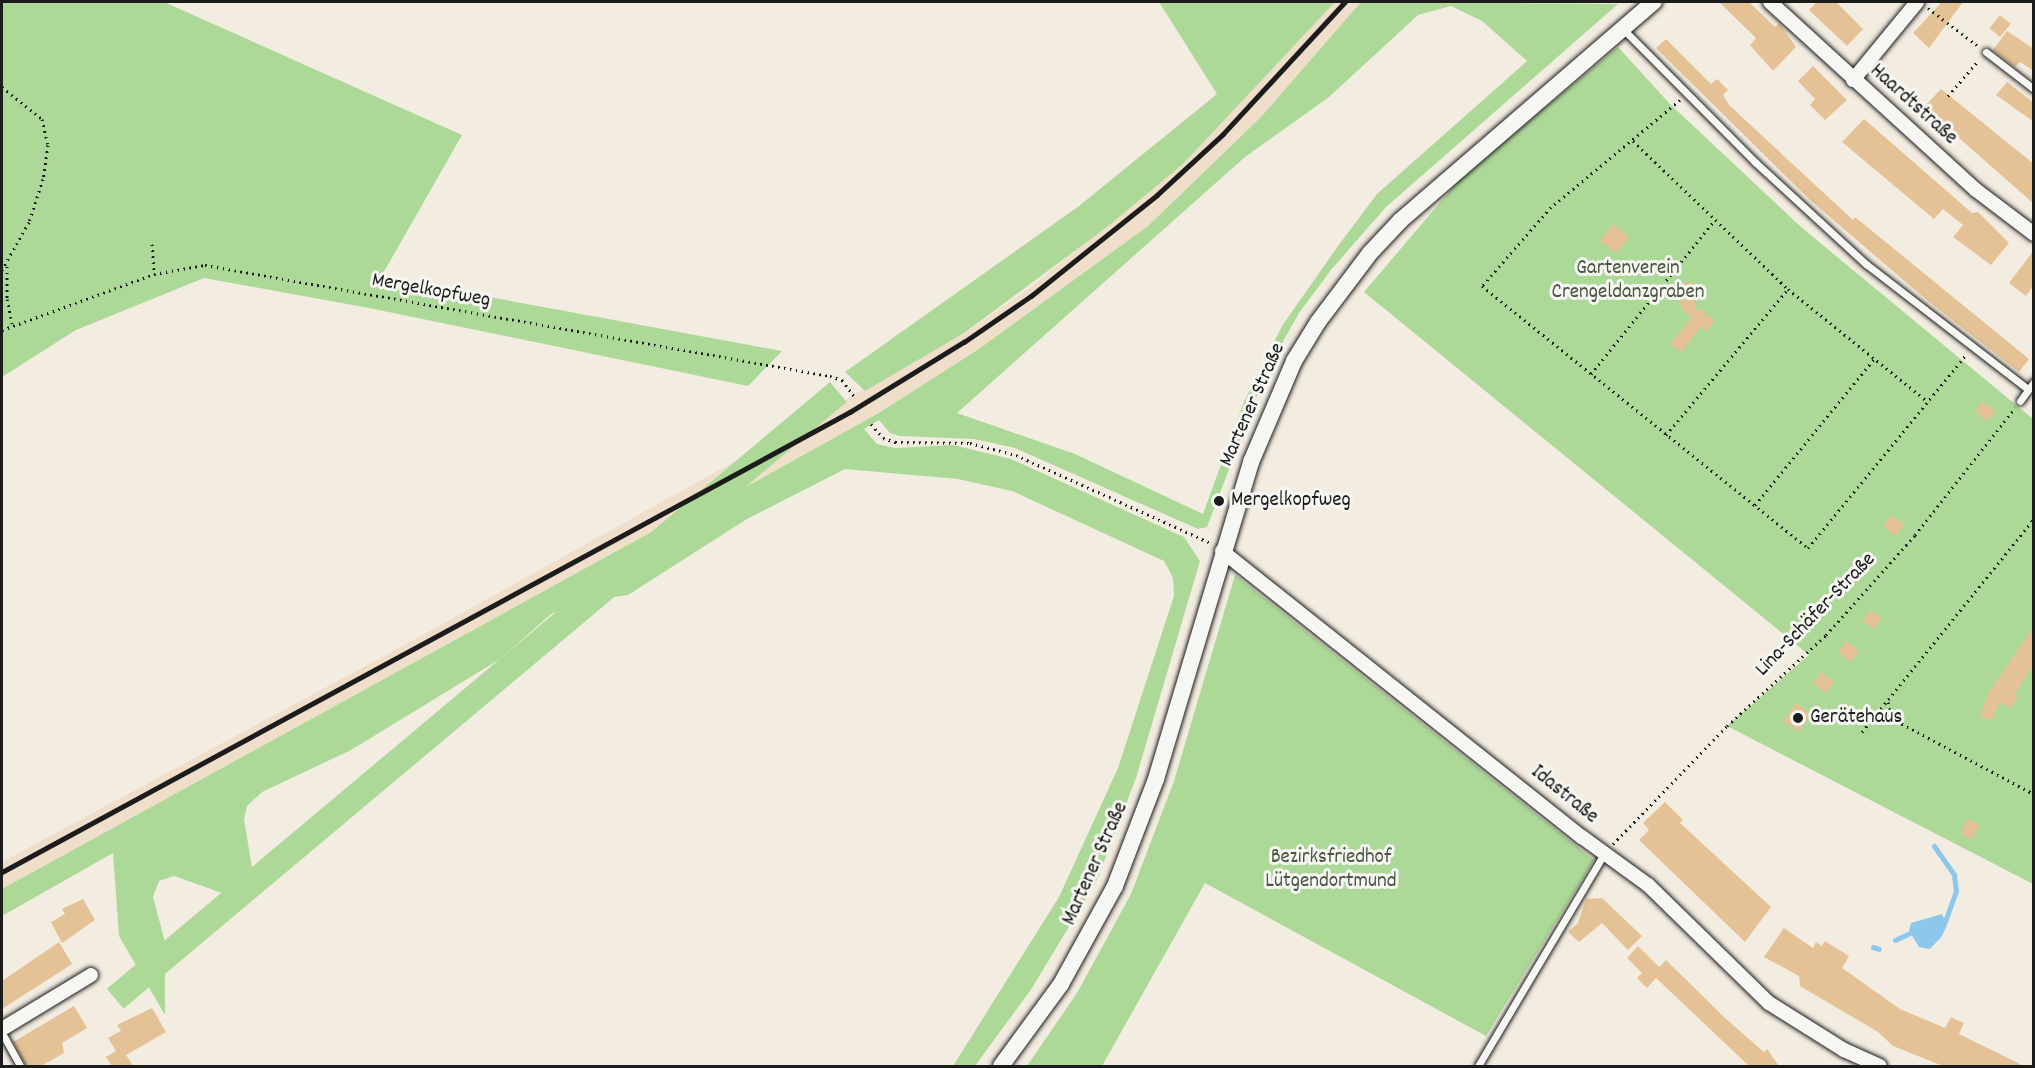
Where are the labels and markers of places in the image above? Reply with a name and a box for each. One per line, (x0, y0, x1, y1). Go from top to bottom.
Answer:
place label: Mergelkopfweg (1231, 488, 1351, 514)
marker: Mergelkopfweg (1212, 494, 1226, 508)
place label: Gerätehaus (1810, 705, 1902, 731)
marker: Gerätehaus (1791, 711, 1805, 725)

